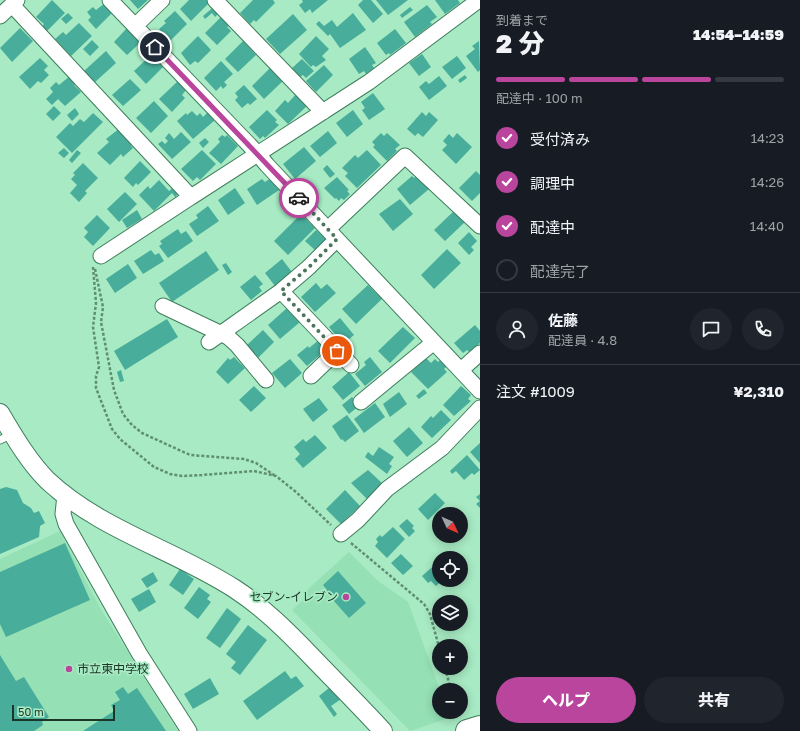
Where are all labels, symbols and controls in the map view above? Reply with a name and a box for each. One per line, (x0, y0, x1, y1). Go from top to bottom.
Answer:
text: 到着まで (496, 12, 548, 28)
text: 14:54–14:59 (693, 25, 784, 43)
text: 2 分 (496, 28, 545, 59)
pin (138, 30, 172, 64)
icon: home (144, 36, 166, 58)
text: 配達中 · 100 m (496, 90, 583, 106)
icon: check (496, 127, 518, 149)
text: 受付済み (530, 130, 590, 148)
text: 14:23 (751, 130, 784, 146)
icon: check (496, 171, 518, 193)
text: 調理中 (530, 174, 575, 192)
text: 14:26 (750, 174, 784, 190)
courier (279, 178, 319, 218)
icon: car (288, 187, 310, 209)
icon: check (496, 215, 518, 237)
text: 配達中 (530, 218, 575, 236)
text: 14:40 (750, 218, 784, 234)
text: 配達完了 (530, 262, 590, 280)
button: person (496, 308, 538, 350)
button: chat (690, 308, 732, 350)
button: phone (742, 308, 784, 350)
text: 佐藤 (548, 311, 578, 329)
text: 配達員 · 4.8 (548, 332, 617, 348)
pin (320, 334, 354, 368)
icon: bag (326, 340, 348, 362)
text: 注文 #1009 (496, 382, 575, 400)
text: ¥2,310 (734, 382, 784, 400)
north arrow (432, 507, 468, 543)
map controls (432, 507, 468, 719)
button: locate (432, 551, 468, 587)
place label: セブン-イレブン (249, 589, 338, 604)
marker: セブン-イレブン (341, 592, 351, 602)
button: layers (432, 595, 468, 631)
button: + (432, 639, 468, 675)
place label: 市立東中学校 (77, 661, 149, 676)
marker: 市立東中学校 (64, 664, 74, 674)
button: ヘルプ (496, 677, 636, 723)
button: 共有 (644, 677, 784, 723)
button: − (432, 683, 468, 719)
scale bar (12, 703, 115, 722)
text: 50 m (18, 705, 44, 718)

